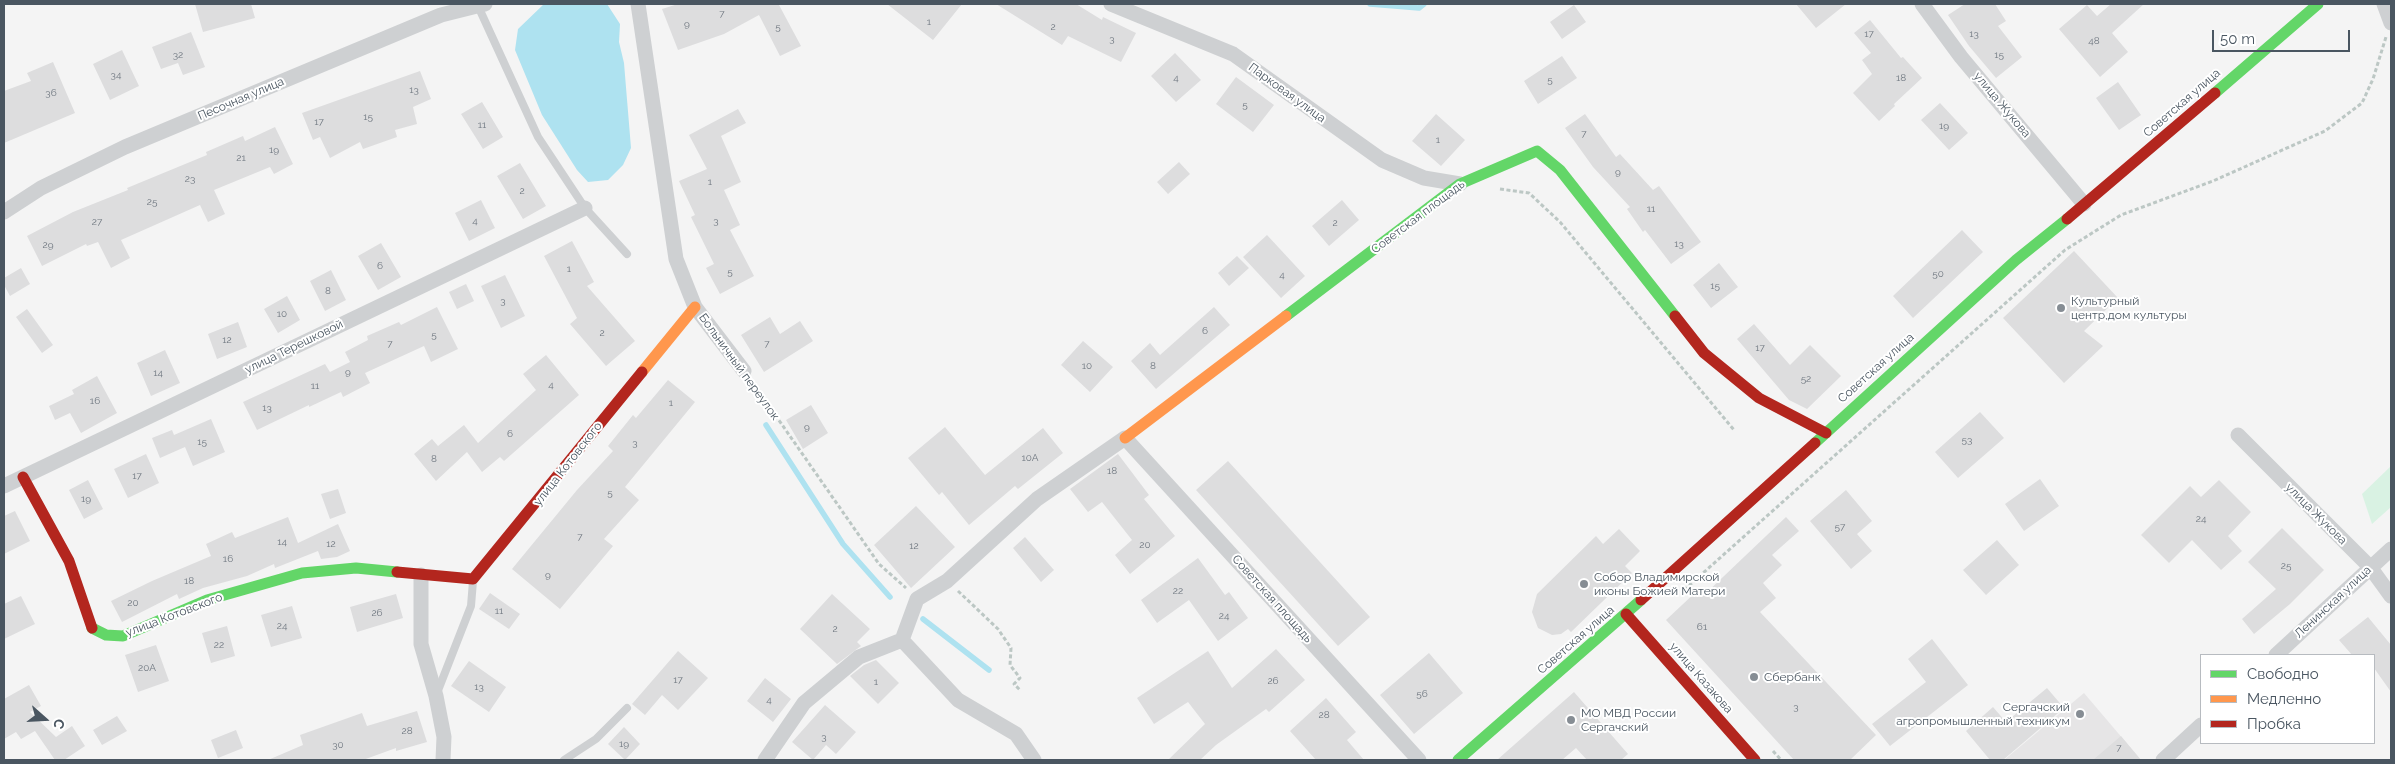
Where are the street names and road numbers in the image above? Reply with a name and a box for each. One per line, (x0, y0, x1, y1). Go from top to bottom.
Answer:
street label: Парковая улица (1246, 60, 1328, 126)
street label: Советская улица (2141, 66, 2223, 140)
street label: улица Жукова (1970, 69, 2034, 141)
street label: Песочная улица (196, 74, 286, 124)
street label: Советская площадь (1368, 177, 1468, 257)
street label: Больничный переулок (696, 311, 782, 423)
street label: улица Терешковой (242, 317, 346, 377)
street label: Советская улица (1835, 330, 1917, 406)
street label: улица Котовского (531, 419, 605, 509)
street label: улица Жукова (2282, 480, 2350, 548)
street label: Советская площадь (1229, 552, 1315, 646)
street label: Ленинская улица (2292, 563, 2374, 641)
street label: улица Котовского (124, 590, 224, 640)
street label: Советская улица (1535, 603, 1617, 677)
street label: улица Казакова (1666, 640, 1736, 716)

